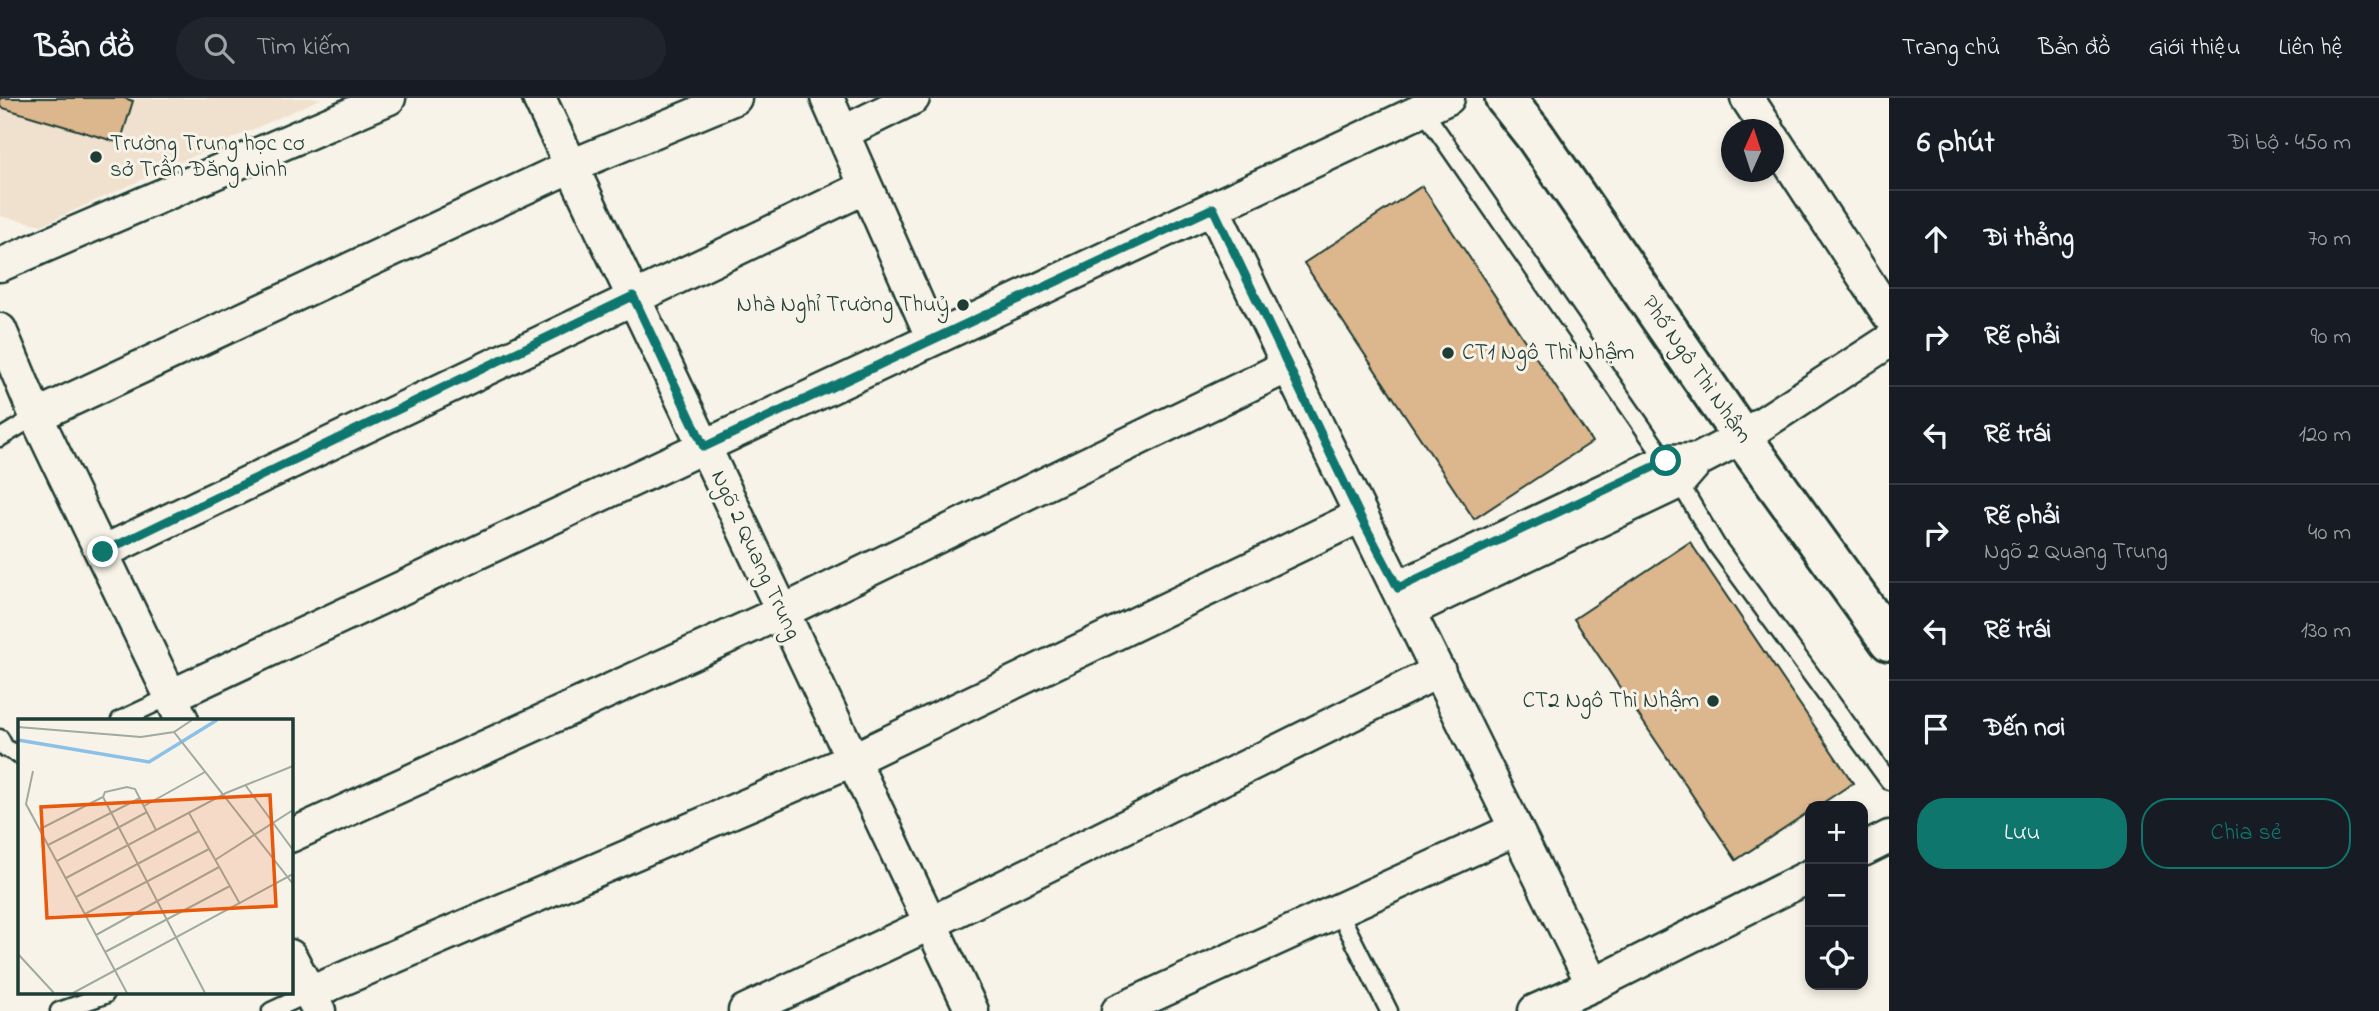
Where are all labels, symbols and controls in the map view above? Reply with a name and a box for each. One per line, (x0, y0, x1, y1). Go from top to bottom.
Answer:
search box (176, 17, 666, 80)
text: Bản đồ (35, 24, 134, 72)
icon: search (200, 29, 238, 67)
text: Tìm kiếm (256, 29, 350, 67)
text: Trang chủ (1902, 31, 2000, 66)
text: Bản đồ (2038, 31, 2110, 66)
text: Giới thiệu (2148, 31, 2240, 66)
text: Liên hệ (2278, 31, 2344, 66)
north arrow (1721, 119, 1784, 182)
text: 6 phút (1917, 122, 1995, 166)
text: Đi bộ · 450 m (2228, 127, 2351, 160)
place label: Trường Trung học cơ sở Trần Đăng Ninh (110, 128, 305, 188)
marker: Trường Trung học cơ sở Trần Đăng Ninh (88, 149, 104, 165)
icon: ahead (1917, 220, 1955, 258)
text: Đi thẳng (1984, 220, 2074, 258)
text: 70 m (2308, 223, 2351, 256)
place label: Nhà Nghỉ Trường Thuỷ (737, 289, 949, 324)
street label: Phố Ngô Thì Nhậm (1632, 289, 1759, 451)
marker: Nhà Nghỉ Trường Thuỷ (955, 297, 971, 313)
icon: right (1917, 318, 1955, 356)
text: Rẽ phải (1984, 318, 2060, 356)
text: 90 m (2311, 321, 2351, 354)
place label: CT1 Ngô Thì Nhậm (1462, 337, 1634, 371)
marker: CT1 Ngô Thì Nhậm (1440, 345, 1456, 361)
icon: left (1917, 416, 1955, 454)
text: Rẽ trái (1984, 416, 2051, 454)
text: 120 m (2299, 419, 2351, 452)
route start (1650, 445, 1681, 476)
street label: Ngõ 2 Quang Trung (700, 465, 809, 646)
text: Rẽ phải (1984, 498, 2060, 536)
icon: right (1917, 514, 1955, 552)
text: 40 m (2308, 517, 2351, 550)
route end (87, 536, 118, 567)
text: Ngõ 2 Quang Trung (1984, 536, 2168, 569)
icon: left (1917, 612, 1955, 650)
text: Rẽ trái (1984, 612, 2051, 650)
text: 130 m (2301, 615, 2351, 648)
place label: CT2 Ngô Thì Nhậm (1522, 685, 1699, 719)
marker: CT2 Ngô Thì Nhậm (1705, 693, 1721, 709)
icon: arrive (1917, 710, 1955, 748)
text: Đến nơi (1984, 710, 2065, 748)
inset map (18, 719, 292, 993)
button: Lưu (1917, 798, 2127, 869)
button: Chia sẻ (2141, 798, 2351, 869)
map controls (1805, 801, 1868, 990)
button: + (1805, 801, 1868, 864)
button: − (1805, 864, 1868, 927)
button: locate (1805, 927, 1868, 990)

